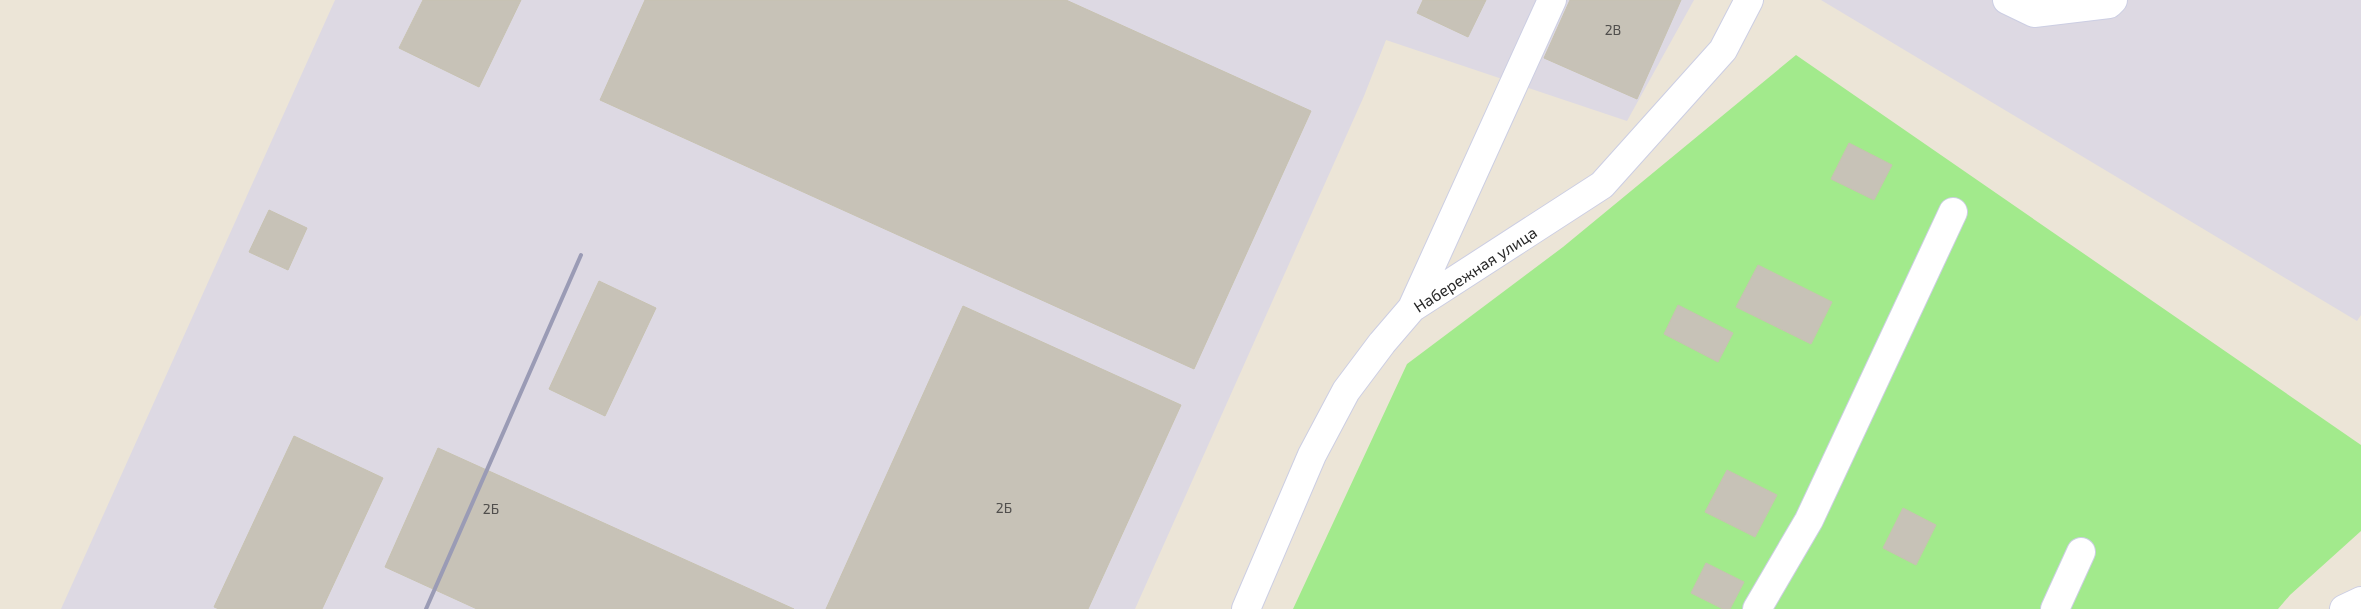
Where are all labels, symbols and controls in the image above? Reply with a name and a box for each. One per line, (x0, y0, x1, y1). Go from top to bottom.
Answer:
house number: 2В (1605, 21, 1621, 38)
street label: Набережная улица (1410, 222, 1541, 317)
house number: 2Б (996, 499, 1012, 516)
house number: 2Б (483, 500, 499, 517)

